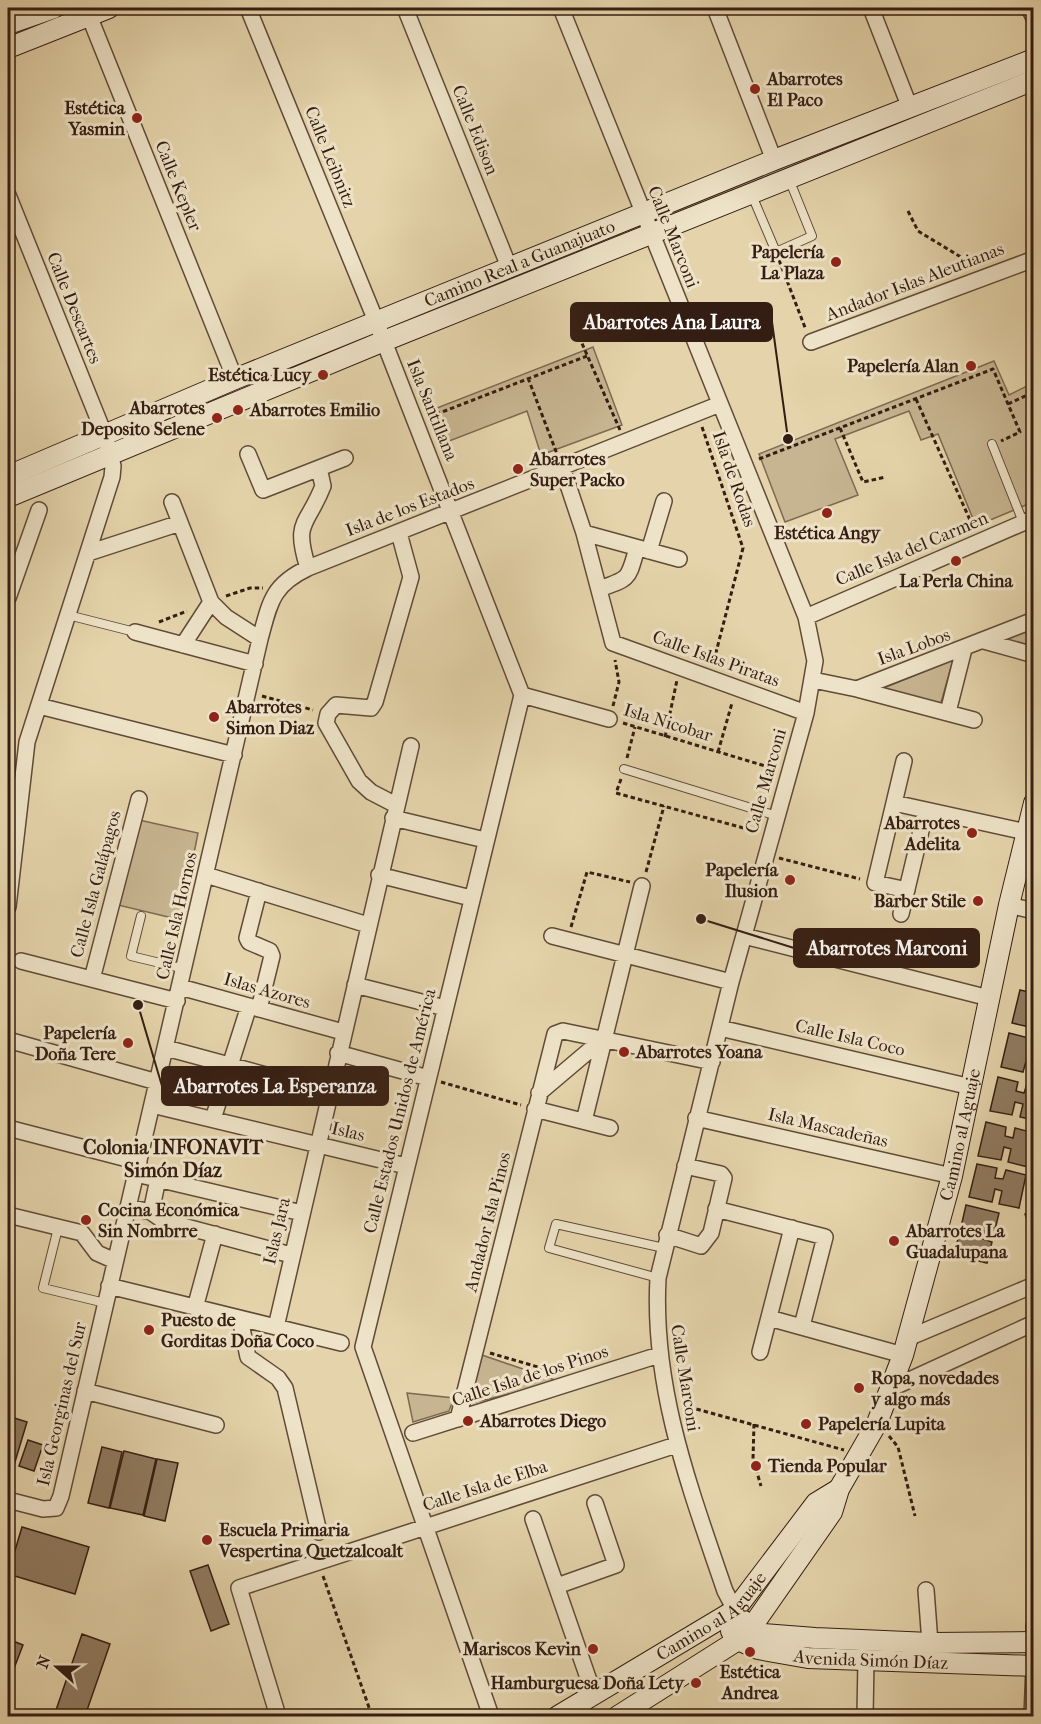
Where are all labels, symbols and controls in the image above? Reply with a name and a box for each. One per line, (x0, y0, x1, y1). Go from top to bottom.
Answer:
place label: Abarrotes El Paco (766, 69, 843, 111)
street label: Calle Edison (447, 82, 503, 179)
marker: Abarrotes El Paco (748, 82, 762, 96)
place label: Estética Yasmin (64, 98, 126, 140)
street label: Calle Leibnitz (300, 103, 360, 211)
marker: Estética Yasmin (130, 111, 144, 125)
street label: Calle Kepler (150, 138, 206, 235)
street label: Calle Marconi (643, 183, 703, 292)
street label: Camino Real a Guanajuato (421, 215, 618, 311)
street label: Andador Islas Aleutianas (822, 238, 1007, 326)
place label: Papelería La Plaza (751, 242, 825, 284)
street label: Calle Descartes (42, 249, 106, 367)
marker: Papelería La Plaza (829, 255, 843, 269)
callout: Abarrotes Ana Laura (571, 303, 772, 341)
text: Abarrotes Ana Laura (582, 311, 761, 334)
street label: Isla Santillana (402, 356, 462, 464)
place label: Papelería Alan (847, 356, 960, 377)
marker: Papelería Alan (964, 359, 978, 373)
place label: Estética Lucy (208, 365, 312, 386)
marker: Estética Lucy (316, 368, 330, 382)
place label: Abarrotes Deposito Selene (81, 398, 205, 440)
place label: Abarrotes Emilio (249, 400, 380, 421)
marker: Abarrotes Emilio (231, 403, 245, 417)
marker: Abarrotes Deposito Selene (210, 411, 224, 425)
street label: Isla de Rodas (708, 428, 760, 530)
place label: Abarrotes Super Packo (529, 449, 625, 491)
marker: Abarrotes Super Packo (511, 462, 525, 476)
street label: Isla de los Estados (343, 473, 477, 541)
marker: Estética Angy (820, 506, 834, 520)
street label: Calle Isla del Carmen (833, 507, 992, 591)
place label: Estética Angy (774, 523, 881, 544)
marker: La Perla China (949, 554, 963, 568)
place label: La Perla China (899, 571, 1013, 592)
street label: Isla Lobos (875, 624, 954, 670)
street label: Calle Islas Piratas (649, 626, 783, 692)
place label: Abarrotes Simon Diaz (225, 697, 314, 739)
street label: Isla Nicobar (621, 700, 715, 747)
marker: Abarrotes Simon Diaz (207, 710, 221, 724)
street label: Calle Marconi (741, 725, 791, 836)
street label: Calle Isla Galápagos (66, 808, 126, 960)
place label: Abarrotes Adelita (883, 813, 961, 855)
marker: Abarrotes Adelita (965, 826, 979, 840)
street label: Calle Isla Hornos (152, 850, 202, 982)
place label: Papelería Ilusion (705, 860, 779, 902)
marker: Papelería Ilusion (783, 873, 797, 887)
place label: Barber Stile (874, 891, 966, 912)
marker: Barber Stile (971, 894, 985, 908)
callout: Abarrotes Marconi (794, 929, 979, 967)
text: Abarrotes Marconi (805, 937, 968, 960)
street label: Islas Azores (221, 969, 313, 1013)
street label: Calle Estados Unidos de América (359, 986, 441, 1235)
street label: Calle Isla Coco (793, 1015, 907, 1061)
place label: Papelería Doña Tere (35, 1023, 117, 1065)
marker: Papelería Doña Tere (121, 1036, 135, 1050)
place label: Abarrotes Yoana (635, 1042, 763, 1063)
marker: Abarrotes Yoana (617, 1045, 631, 1059)
street label: Camino al Aguaje (935, 1066, 985, 1203)
callout: Abarrotes La Esperanza (162, 1067, 388, 1105)
text: Abarrotes La Esperanza (172, 1075, 377, 1098)
street label: Isla Mascadeñas (766, 1104, 890, 1152)
street label: Islas (329, 1118, 367, 1146)
district label: Colonia INFONAVIT Simón Díaz (83, 1136, 265, 1182)
street label: Andador Isla Pinos (460, 1149, 516, 1295)
street label: Islas Jara (259, 1195, 295, 1267)
place label: Cocina Económica Sin Nombrre (98, 1200, 240, 1242)
marker: Cocina Económica Sin Nombrre (79, 1213, 93, 1227)
place label: Abarrotes La Guadalupana (905, 1221, 1008, 1263)
marker: Abarrotes La Guadalupana (887, 1234, 901, 1248)
place label: Puesto de Gorditas Doña Coco (161, 1310, 314, 1352)
street label: Isla Georginas del Sur (33, 1320, 91, 1488)
marker: Puesto de Gorditas Doña Coco (142, 1323, 156, 1337)
street label: Calle Marconi (666, 1323, 704, 1434)
street label: Calle Isla de los Pinos (449, 1341, 611, 1411)
place label: Ropa, novedades y algo más (871, 1368, 999, 1410)
marker: Ropa, novedades y algo más (852, 1381, 866, 1395)
place label: Abarrotes Diego (479, 1411, 606, 1432)
marker: Abarrotes Diego (461, 1414, 475, 1428)
place label: Papelería Lupita (818, 1414, 946, 1435)
marker: Papelería Lupita (799, 1417, 813, 1431)
street label: Calle Isla de Elba (420, 1456, 551, 1516)
place label: Tienda Popular (767, 1456, 887, 1477)
marker: Tienda Popular (749, 1459, 763, 1473)
place label: Escuela Primaria Vespertina Quetzalcoalt (218, 1520, 404, 1562)
marker: Escuela Primaria Vespertina Quetzalcoalt (200, 1533, 214, 1547)
street label: Camino al Aguaje (653, 1568, 771, 1665)
north arrow (27, 1637, 87, 1697)
place label: Mariscos Kevin (462, 1639, 582, 1660)
marker: Mariscos Kevin (586, 1642, 600, 1656)
marker: Estética Andrea (743, 1645, 757, 1659)
street label: Avenida Simón Díaz (791, 1645, 949, 1673)
text: N (32, 1652, 55, 1671)
place label: Estética Andrea (720, 1662, 781, 1704)
place label: Hamburguesa Doña Lety (490, 1673, 685, 1694)
marker: Hamburguesa Doña Lety (689, 1676, 703, 1690)

